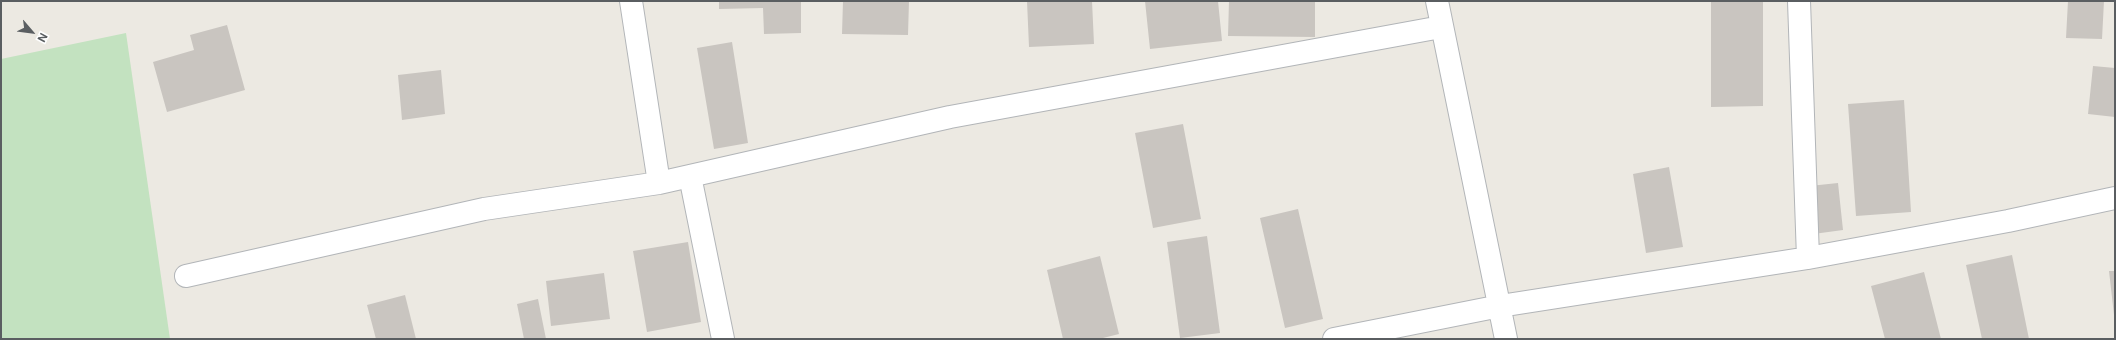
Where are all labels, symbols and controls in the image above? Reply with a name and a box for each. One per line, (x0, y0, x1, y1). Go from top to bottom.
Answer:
north arrow (12, 12, 52, 52)
text: N (34, 31, 51, 45)

